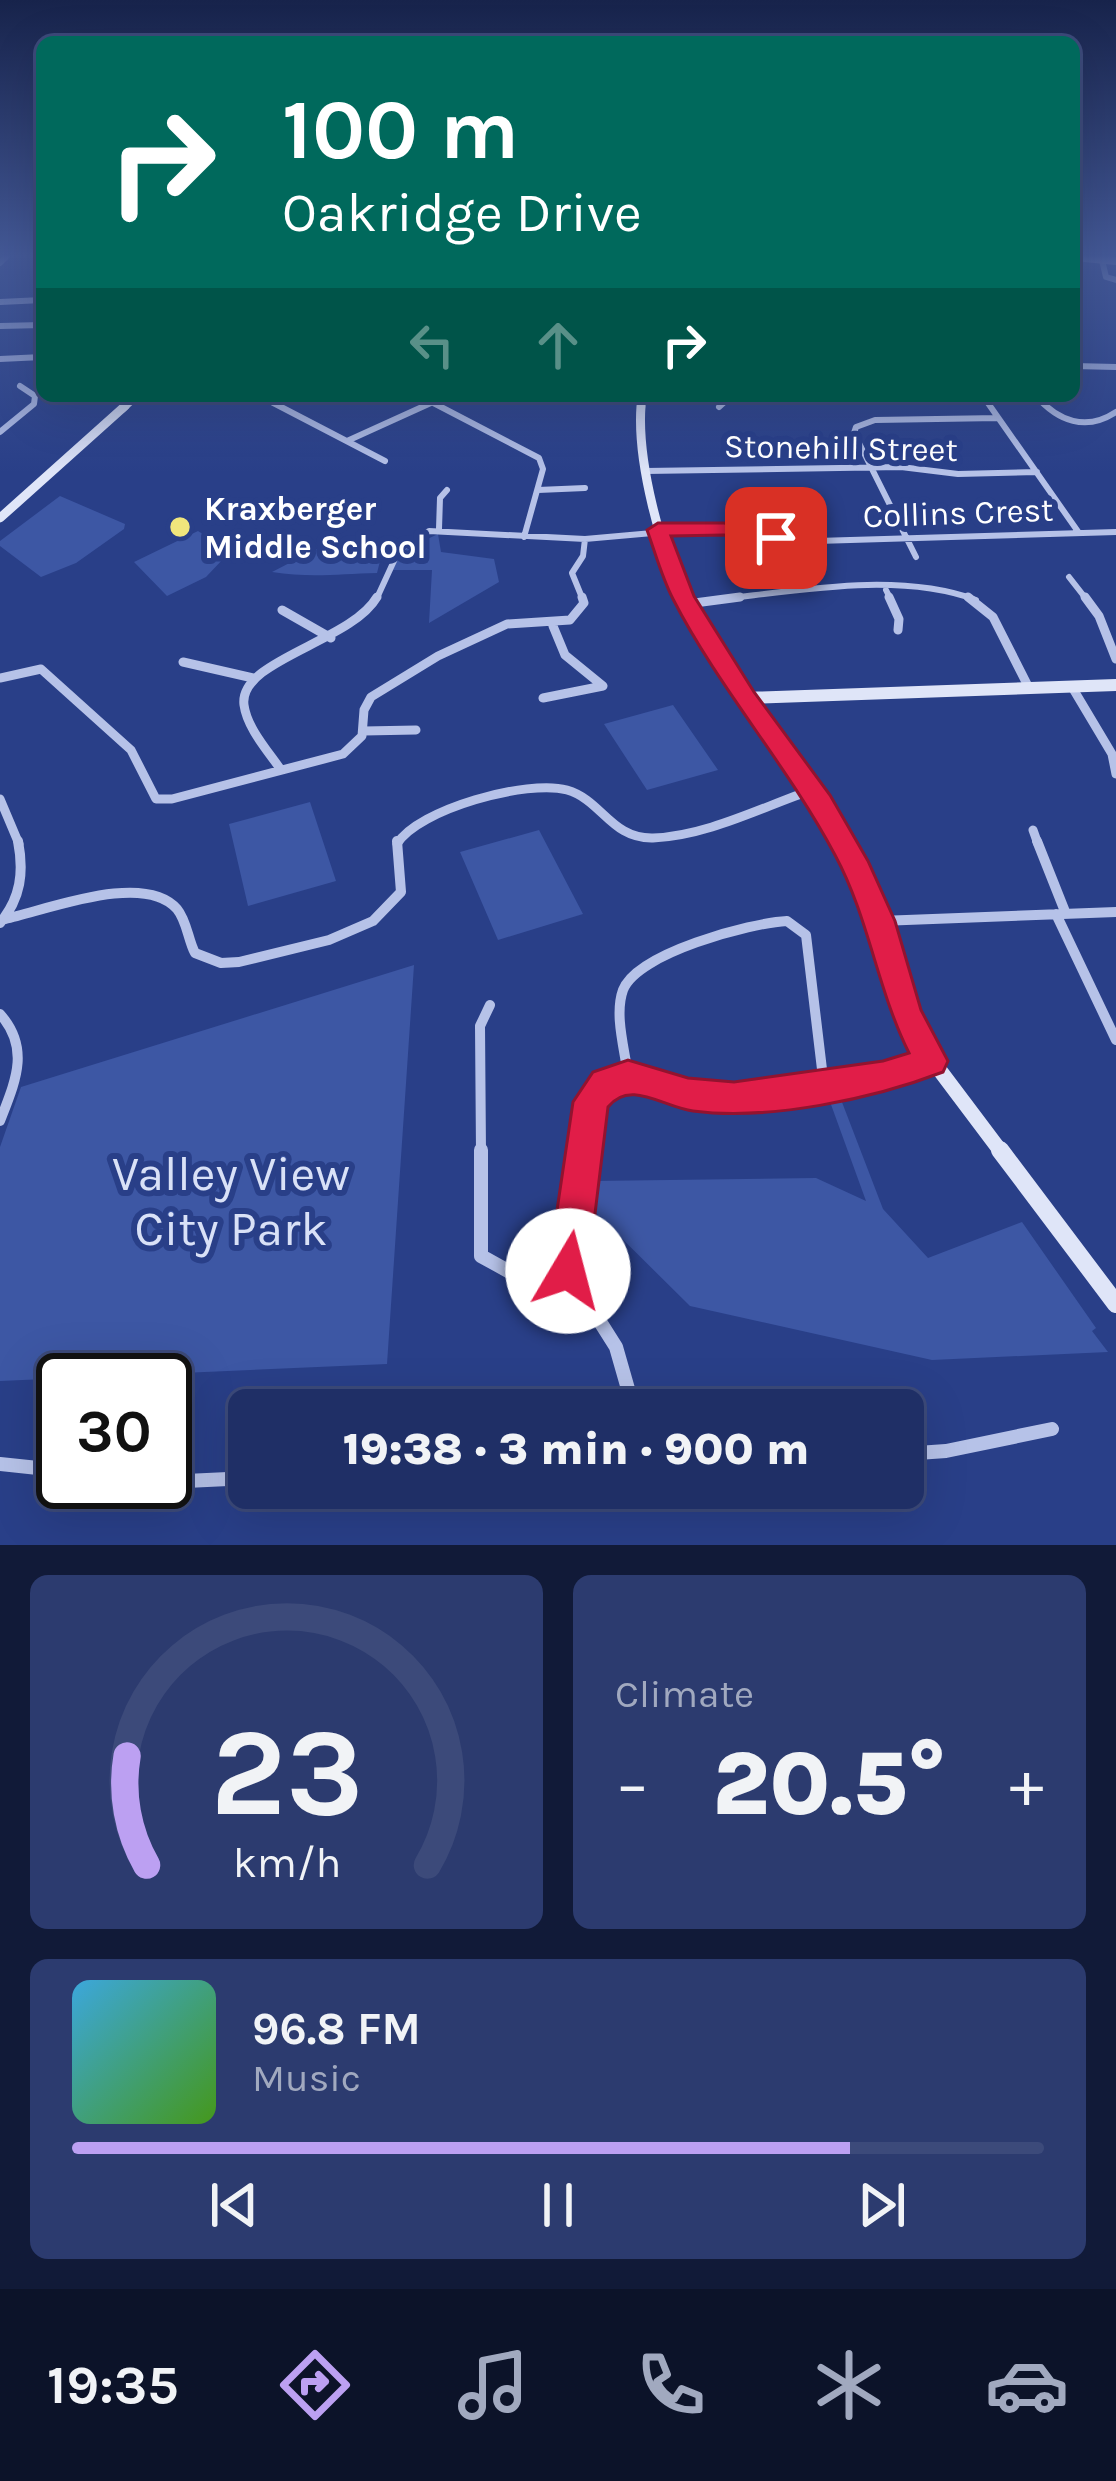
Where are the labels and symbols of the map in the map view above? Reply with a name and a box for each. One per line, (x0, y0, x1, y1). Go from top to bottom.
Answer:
street label: Stonehill Street (724, 427, 958, 469)
pin (725, 487, 827, 589)
place label: Kraxberger Middle School (204, 490, 427, 566)
street label: Collins Crest (862, 491, 1054, 535)
marker: Kraxberger Middle School (167, 514, 193, 540)
park label: Valley View City Park (112, 1146, 350, 1258)
position arrow (505, 1208, 631, 1334)
speed limit sign: 30 (36, 1353, 192, 1509)

